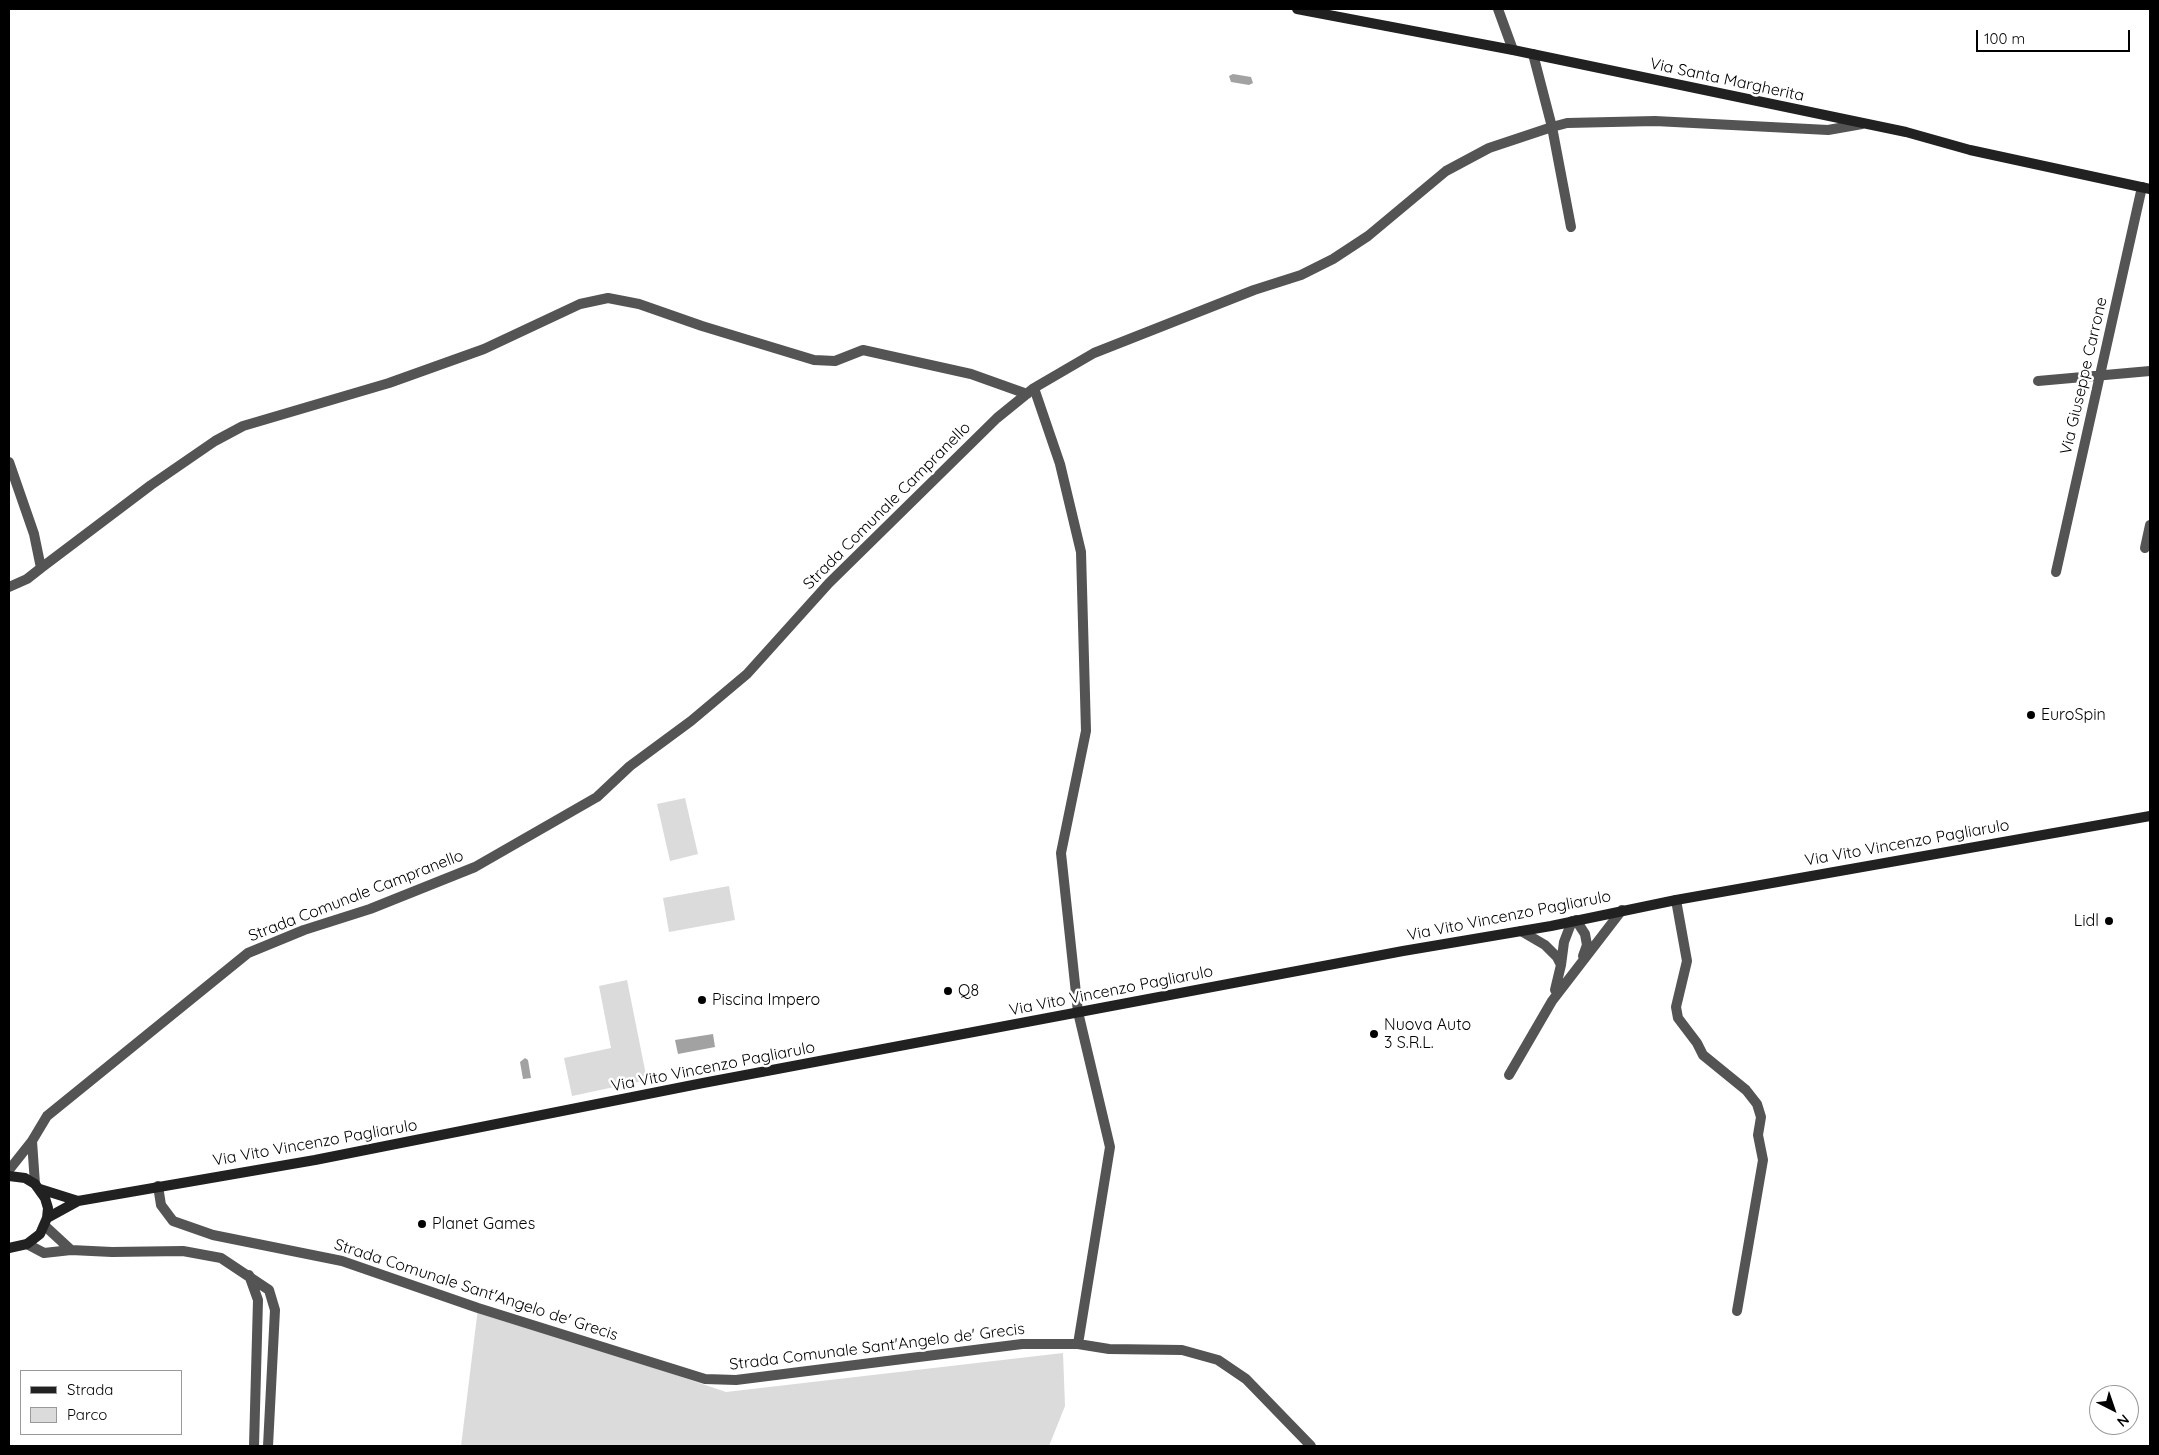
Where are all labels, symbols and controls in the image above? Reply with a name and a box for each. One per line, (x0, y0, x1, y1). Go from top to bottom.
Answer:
scale bar (1979, 20, 2133, 52)
text: 100 m (1984, 29, 2025, 48)
street label: Via Santa Margherita (1648, 54, 1806, 106)
street label: Via Giuseppe Carrone (2057, 295, 2111, 457)
street label: Strada Comunale Campranello (799, 418, 975, 594)
place label: EuroSpin (2041, 705, 2106, 725)
marker: EuroSpin (2025, 709, 2037, 721)
street label: Via Vito Vincenzo Pagliarulo (1803, 816, 2011, 870)
street label: Strada Comunale Campranello (246, 846, 466, 946)
street label: Via Vito Vincenzo Pagliarulo (1405, 887, 1613, 945)
place label: Lidl (2074, 911, 2099, 931)
marker: Lidl (2103, 915, 2115, 927)
street label: Via Vito Vincenzo Pagliarulo (1007, 962, 1215, 1020)
place label: Q8 (958, 981, 979, 1001)
marker: Q8 (942, 985, 954, 997)
place label: Piscina Impero (712, 990, 820, 1010)
marker: Piscina Impero (696, 994, 708, 1006)
place label: Nuova Auto 3 S.R.L. (1384, 1015, 1471, 1053)
marker: Nuova Auto 3 S.R.L. (1368, 1028, 1380, 1040)
street label: Via Vito Vincenzo Pagliarulo (609, 1038, 817, 1096)
street label: Via Vito Vincenzo Pagliarulo (211, 1116, 419, 1170)
place label: Planet Games (432, 1214, 535, 1234)
marker: Planet Games (416, 1218, 428, 1230)
street label: Strada Comunale Sant'Angelo de' Grecis (332, 1235, 620, 1345)
street label: Strada Comunale Sant'Angelo de' Grecis (728, 1319, 1026, 1375)
legend (20, 1370, 182, 1435)
text: Strada (67, 1380, 113, 1399)
north arrow (2089, 1385, 2139, 1435)
text: Parco (67, 1405, 107, 1424)
text: N (2113, 1410, 2133, 1431)

